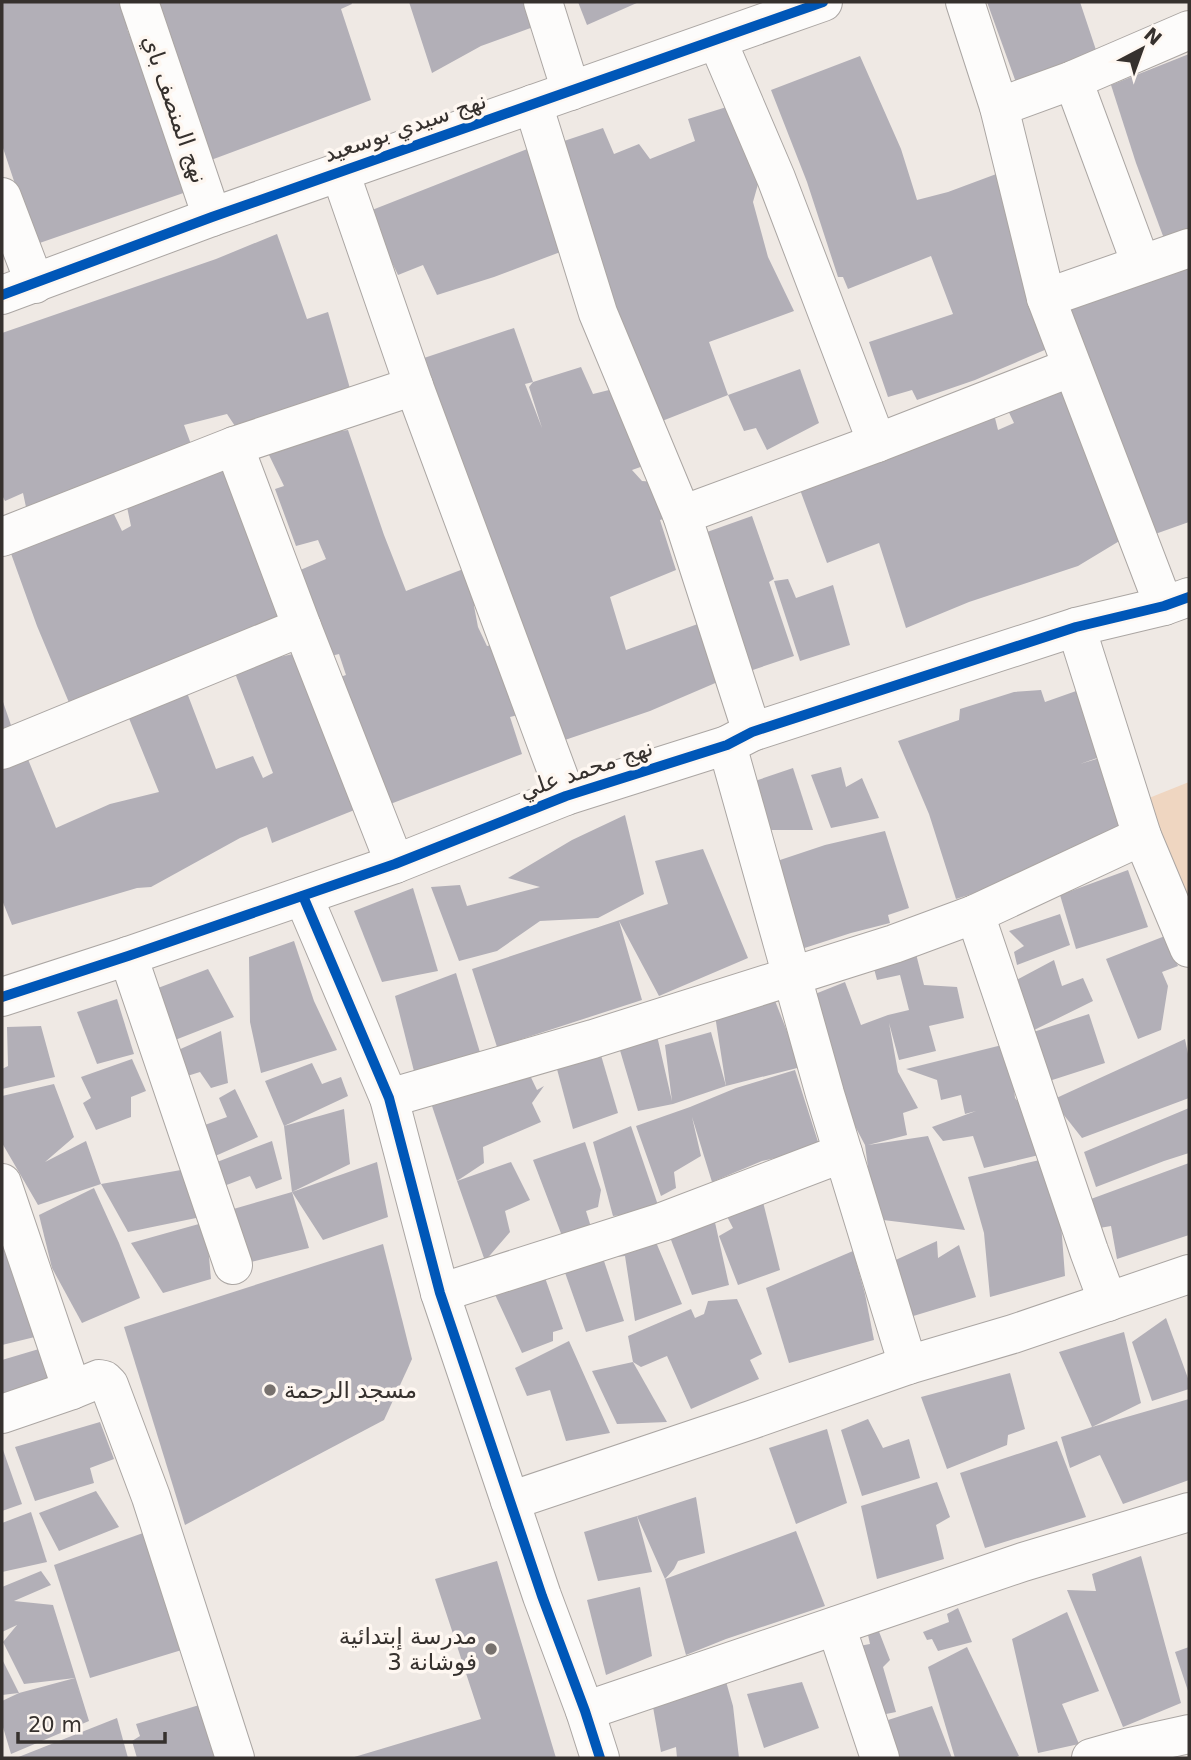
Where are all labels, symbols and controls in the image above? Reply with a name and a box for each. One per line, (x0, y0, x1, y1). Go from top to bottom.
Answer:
north arrow (1107, 14, 1177, 84)
text: N (1140, 23, 1166, 50)
street label: نهج المنصف باي (136, 31, 213, 187)
street label: نهج سيدي بوسعيد (320, 87, 490, 168)
street label: نهج محمد علي (516, 734, 657, 805)
place label: مسجد الرحمة (284, 1377, 417, 1404)
marker: مسجد الرحمة (262, 1382, 278, 1398)
place label: مدرسة إبتدائية فوشانة 3 (339, 1623, 477, 1676)
marker: مدرسة إبتدائية فوشانة 3 (483, 1641, 499, 1657)
scale bar (18, 1700, 164, 1744)
text: 20 m (28, 1713, 82, 1737)

